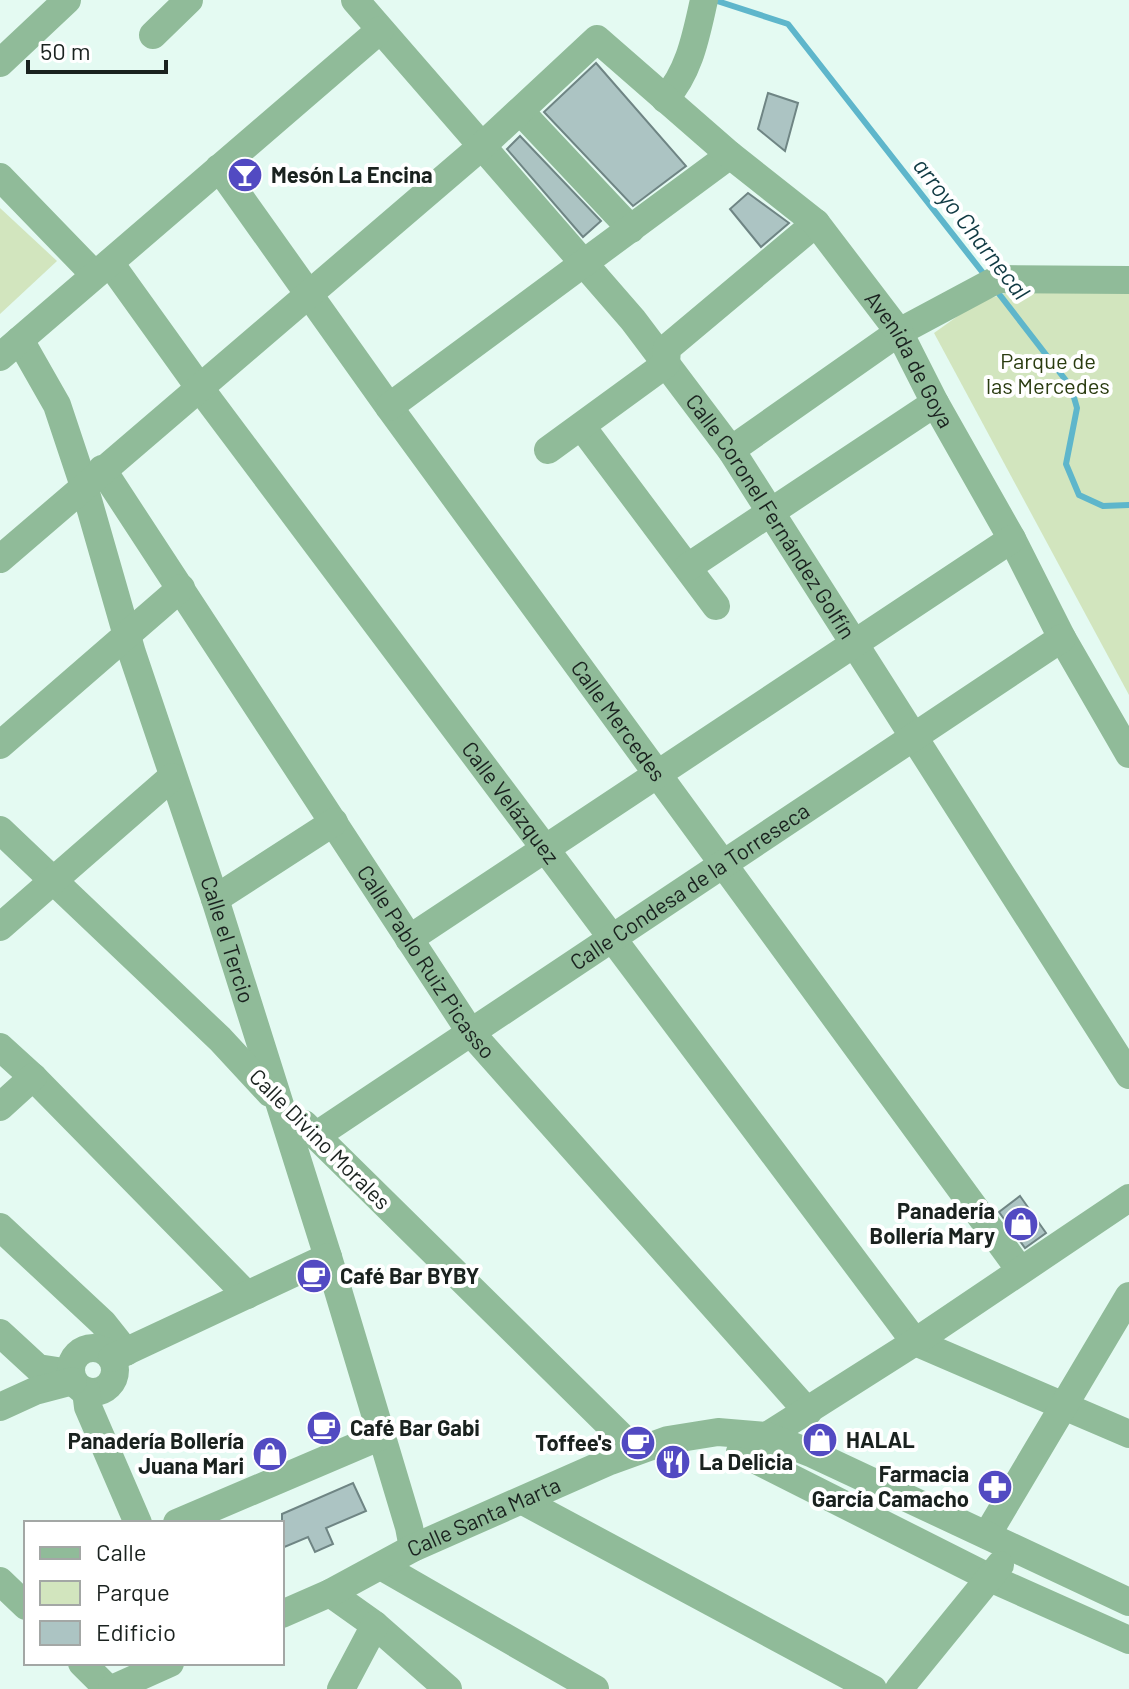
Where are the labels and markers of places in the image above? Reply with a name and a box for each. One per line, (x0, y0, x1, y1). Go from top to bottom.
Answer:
bar icon: Mesón La Encina (226, 156, 264, 194)
place label: Mesón La Encina (271, 161, 433, 187)
place label: Panadería Bollería Mary (870, 1197, 995, 1248)
shop icon: Panadería Bollería Mary (1002, 1205, 1040, 1243)
cafe icon: Café Bar BYBY (295, 1257, 333, 1295)
place label: Café Bar BYBY (340, 1262, 479, 1288)
cafe icon: Café Bar Gabi (305, 1409, 343, 1447)
place label: Café Bar Gabi (350, 1414, 480, 1440)
shop icon: HALAL (801, 1421, 839, 1459)
cafe icon: Toffee's (619, 1424, 657, 1462)
place label: HALAL (846, 1426, 915, 1452)
place label: Panadería Bollería Juana Mari (68, 1427, 244, 1478)
place label: Toffee's (535, 1429, 612, 1455)
shop icon: Panadería Bollería Juana Mari (251, 1435, 289, 1473)
restaurant icon: La Delicia (654, 1443, 692, 1481)
place label: La Delicia (699, 1448, 793, 1474)
place label: Farmacia García Camacho (812, 1460, 969, 1511)
pharmacy icon: Farmacia García Camacho (976, 1468, 1014, 1506)

